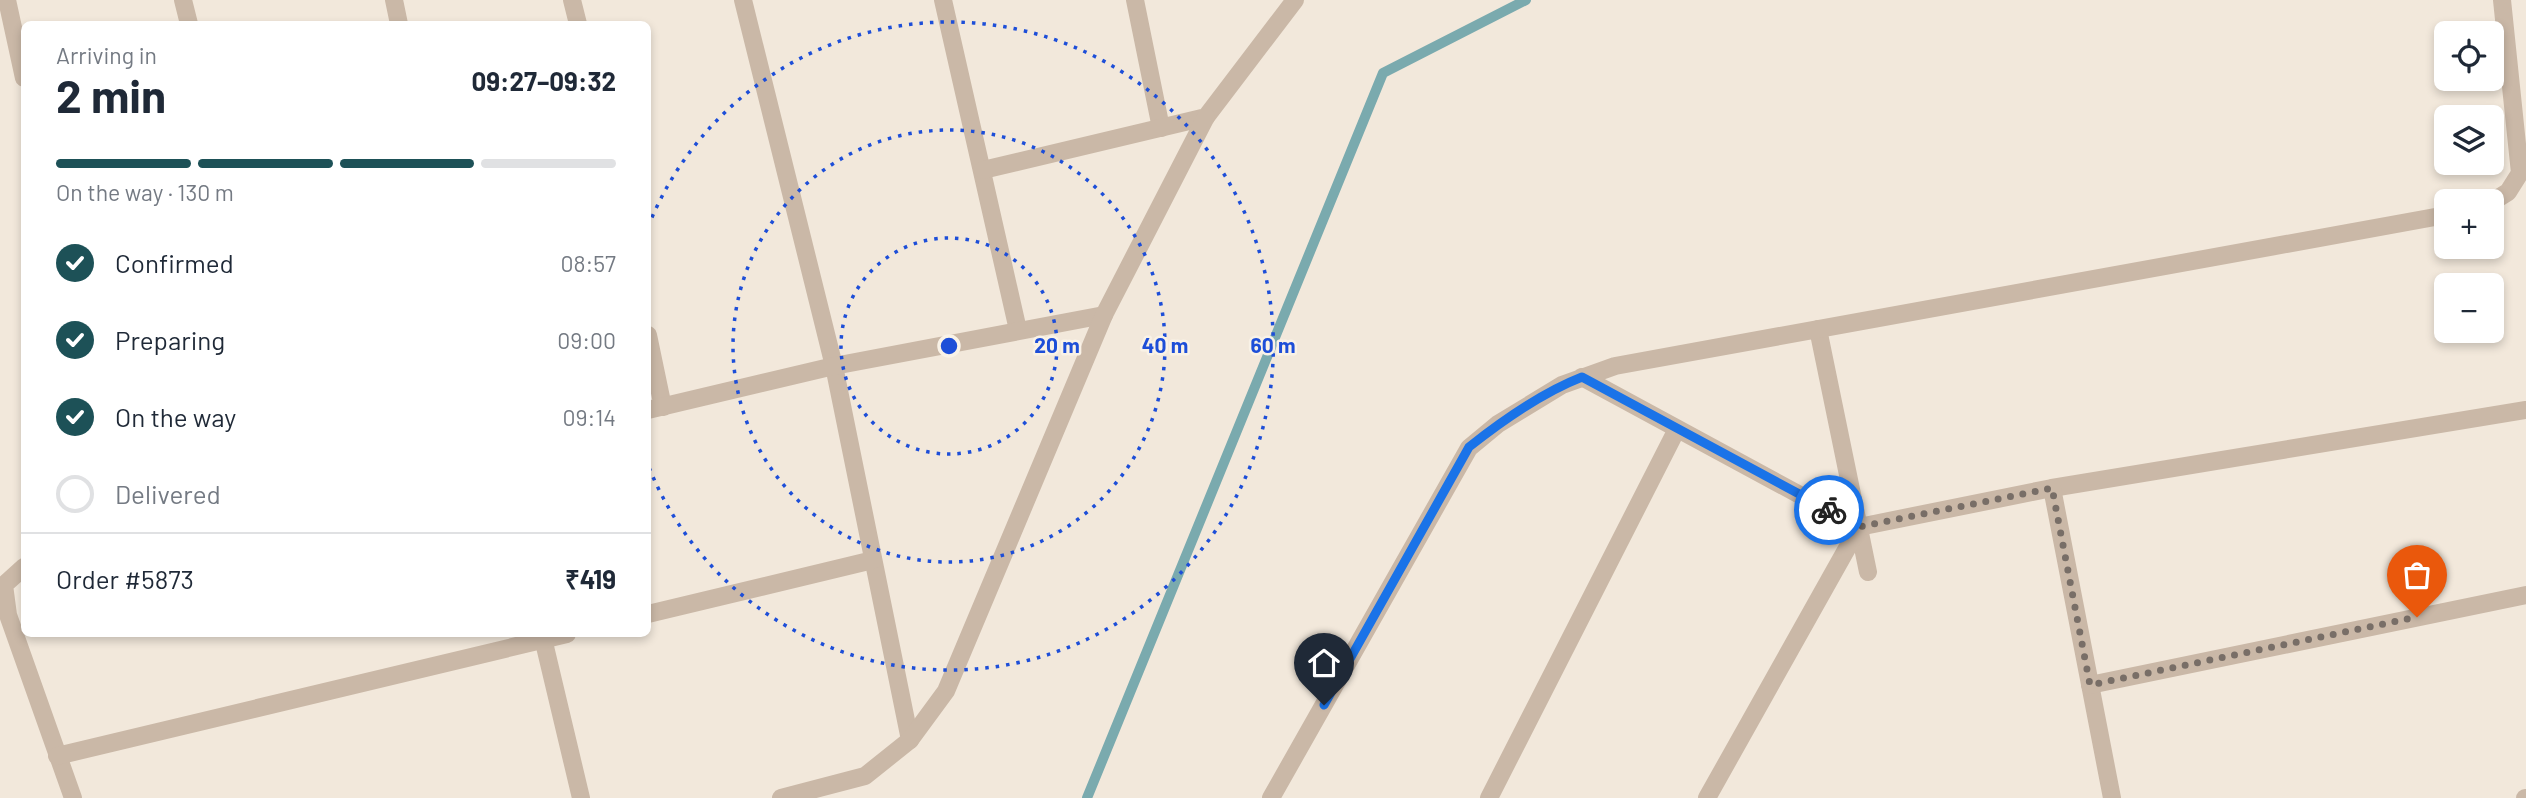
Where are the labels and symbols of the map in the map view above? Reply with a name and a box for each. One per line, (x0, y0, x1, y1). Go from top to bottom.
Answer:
text: 20 m (1034, 332, 1080, 357)
text: 40 m (1142, 332, 1188, 357)
text: 60 m (1251, 332, 1295, 357)
centre of rings (937, 334, 961, 358)
courier (1794, 475, 1864, 545)
pin (2387, 545, 2447, 617)
pin (1294, 633, 1354, 705)

